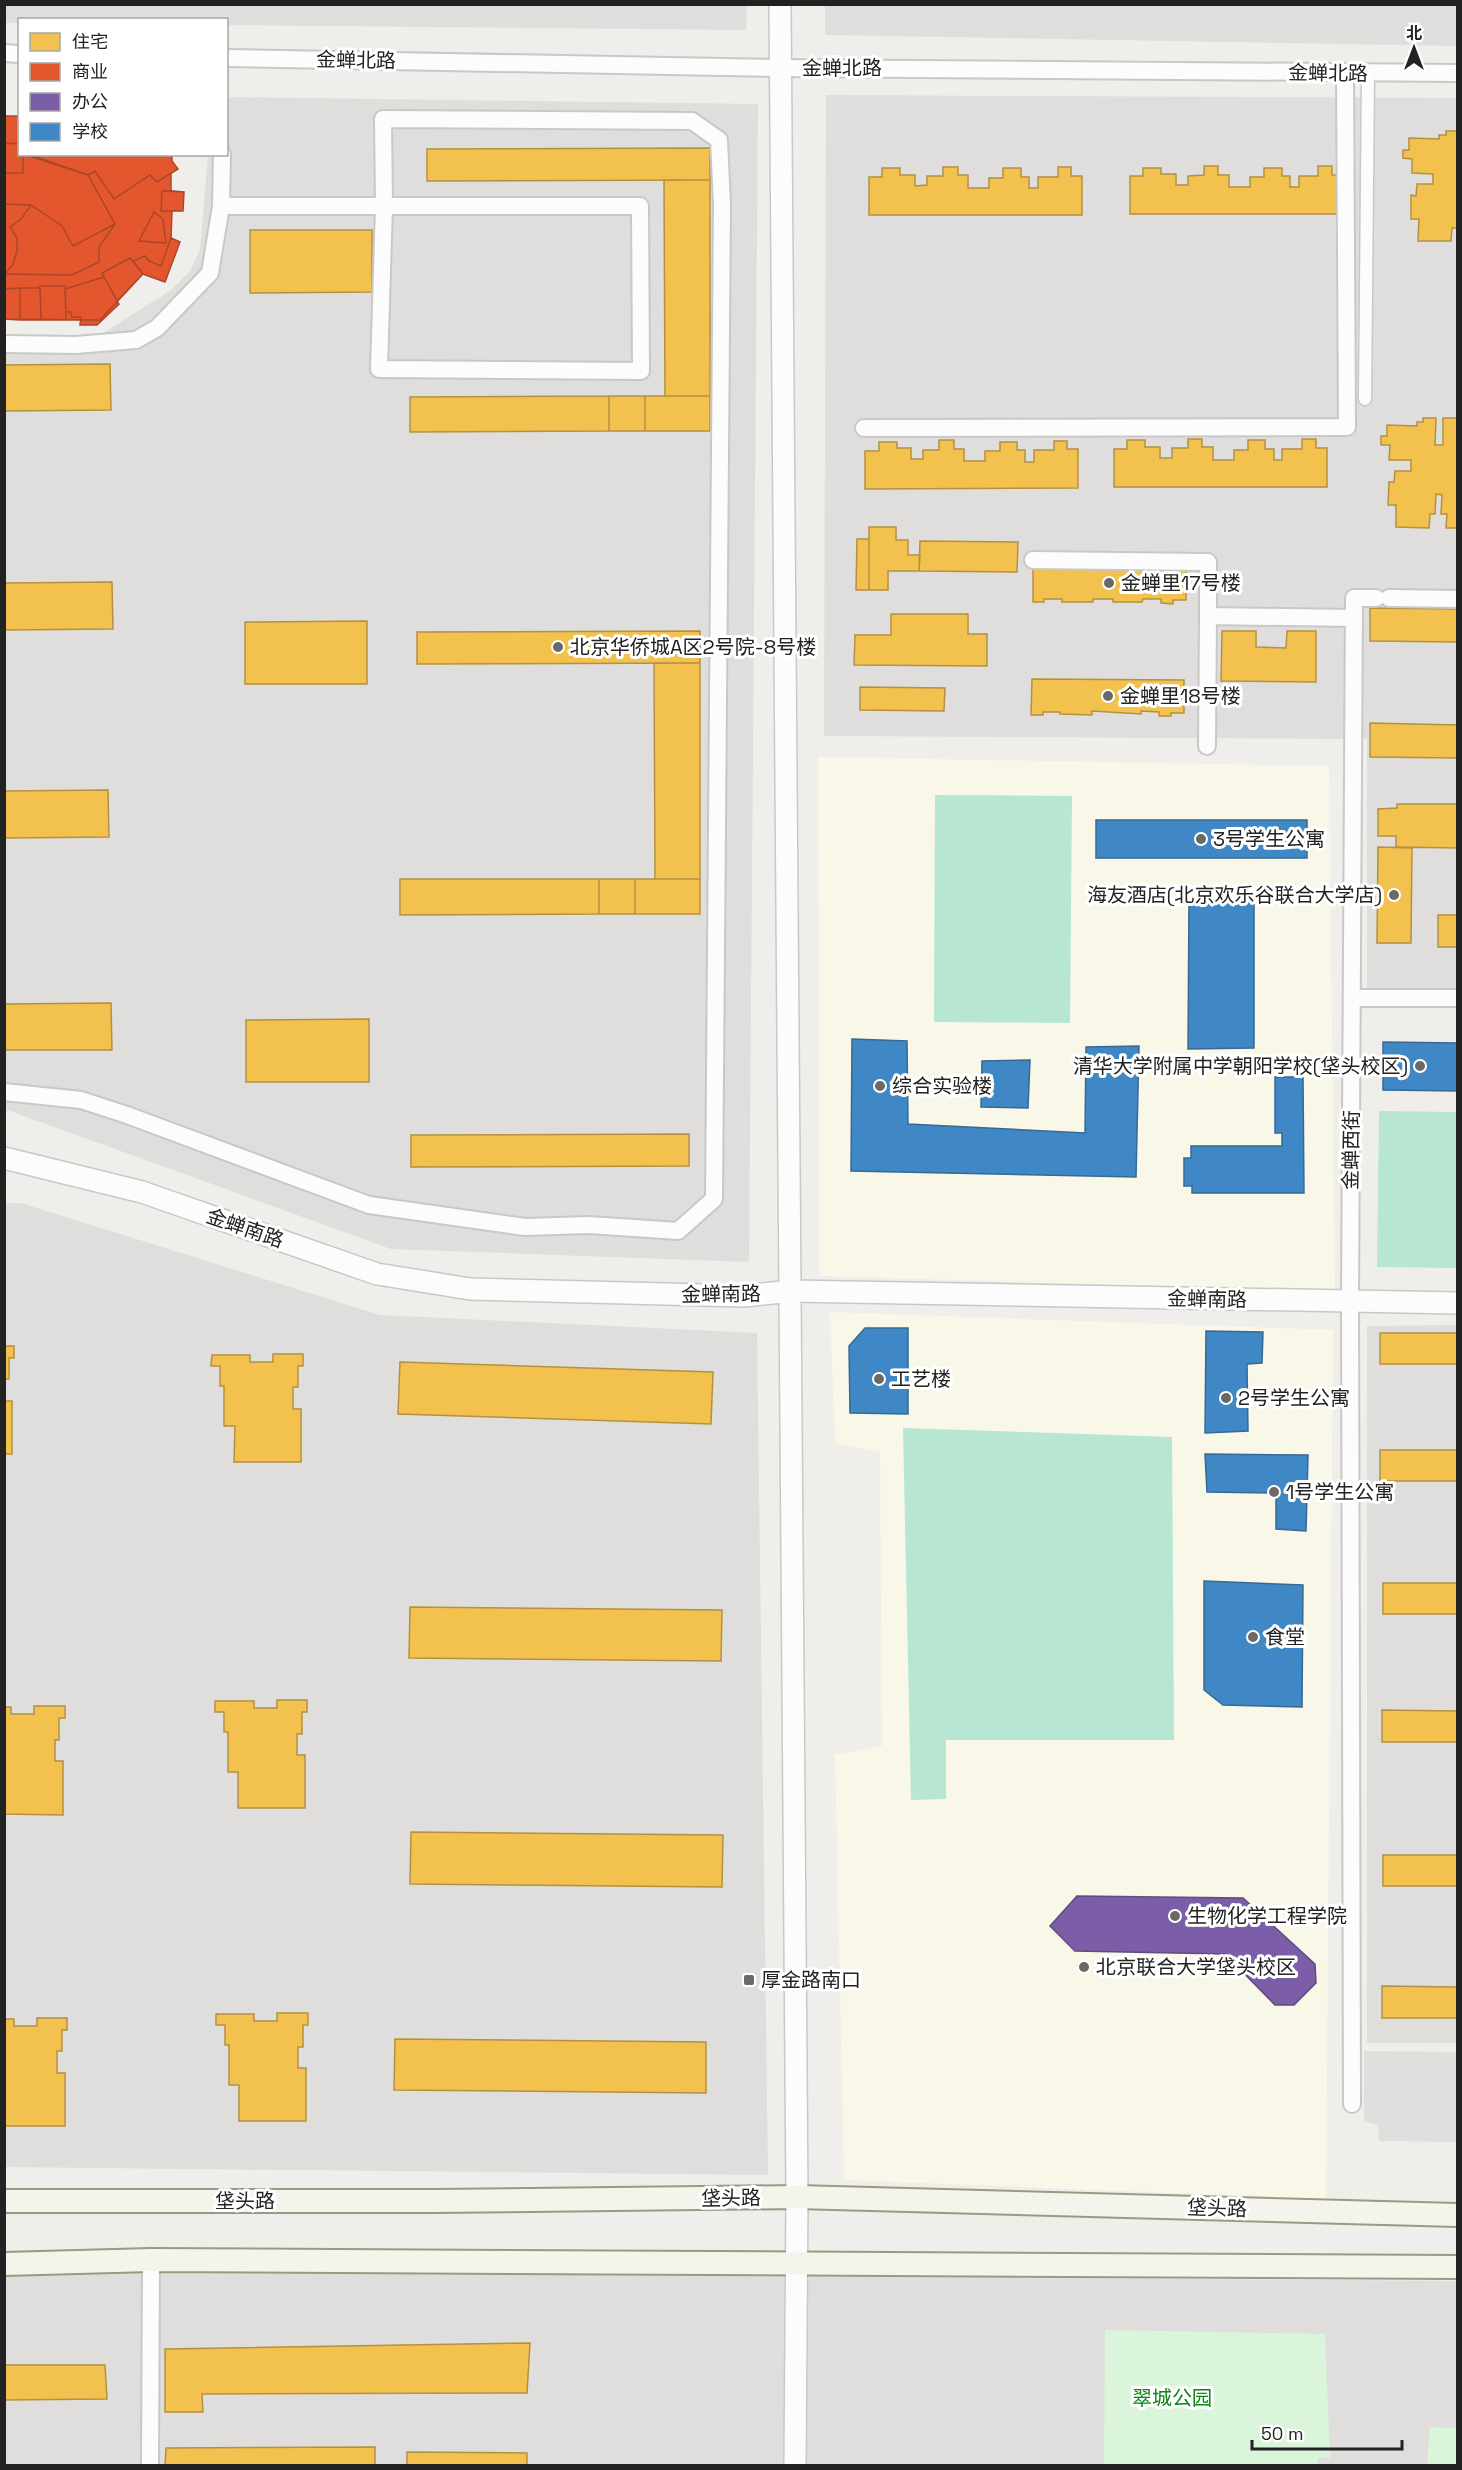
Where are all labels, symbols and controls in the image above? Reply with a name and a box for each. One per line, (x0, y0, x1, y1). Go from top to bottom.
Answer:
legend (18, 18, 228, 156)
north arrow (1384, 18, 1444, 78)
text: 北 (1406, 23, 1422, 44)
text: 住宅 (72, 30, 108, 53)
street label: 金蝉北路 (316, 46, 396, 74)
street label: 金蝉北路 (802, 55, 882, 81)
street label: 金蝉北路 (1288, 59, 1368, 87)
text: 商业 (72, 60, 108, 83)
text: 办公 (72, 90, 108, 113)
text: 学校 (72, 120, 108, 143)
place label: 金蝉里17号楼 (1121, 570, 1241, 596)
marker: 金蝉里17号楼 (1102, 576, 1116, 590)
place label: 北京华侨城A区2号院-8号楼 (570, 634, 816, 660)
marker: 北京华侨城A区2号院-8号楼 (551, 640, 565, 654)
place label: 金蝉里18号楼 (1120, 683, 1241, 709)
marker: 金蝉里18号楼 (1101, 689, 1115, 703)
place label: 3号学生公寓 (1213, 826, 1325, 852)
marker: 3号学生公寓 (1194, 832, 1208, 846)
place label: 海友酒店(北京欢乐谷联合大学店) (1087, 882, 1382, 908)
marker: 海友酒店(北京欢乐谷联合大学店) (1387, 888, 1401, 902)
place label: 清华大学附属中学朝阳学校(垡头校区) (1073, 1053, 1408, 1079)
marker: 清华大学附属中学朝阳学校(垡头校区) (1413, 1059, 1427, 1073)
place label: 综合实验楼 (892, 1073, 992, 1099)
marker: 综合实验楼 (873, 1079, 887, 1093)
street label: 金蝉西街 (1337, 1110, 1365, 1190)
street label: 金蝉南路 (203, 1203, 287, 1253)
street label: 金蝉南路 (681, 1280, 761, 1308)
street label: 金蝉南路 (1167, 1285, 1247, 1313)
place label: 工艺楼 (891, 1366, 951, 1392)
marker: 工艺楼 (872, 1372, 886, 1386)
place label: 2号学生公寓 (1238, 1385, 1350, 1411)
marker: 2号学生公寓 (1219, 1391, 1233, 1405)
place label: 1号学生公寓 (1286, 1479, 1394, 1505)
marker: 1号学生公寓 (1267, 1485, 1281, 1499)
place label: 食堂 (1265, 1624, 1305, 1650)
marker: 食堂 (1246, 1630, 1260, 1644)
place label: 生物化学工程学院 (1187, 1903, 1347, 1929)
marker: 生物化学工程学院 (1168, 1909, 1182, 1923)
place label: 北京联合大学垡头校区 (1096, 1954, 1296, 1980)
marker: 北京联合大学垡头校区 (1077, 1960, 1091, 1974)
place label: 厚金路南口 (761, 1967, 861, 1993)
marker: 厚金路南口 (742, 1973, 756, 1987)
street label: 垡头路 (701, 2184, 761, 2212)
street label: 垡头路 (215, 2188, 275, 2214)
street label: 垡头路 (1187, 2194, 1247, 2222)
park label: 翠城公园 (1132, 2385, 1212, 2411)
scale bar (1252, 2413, 1402, 2451)
text: 50 m (1261, 2422, 1303, 2445)

